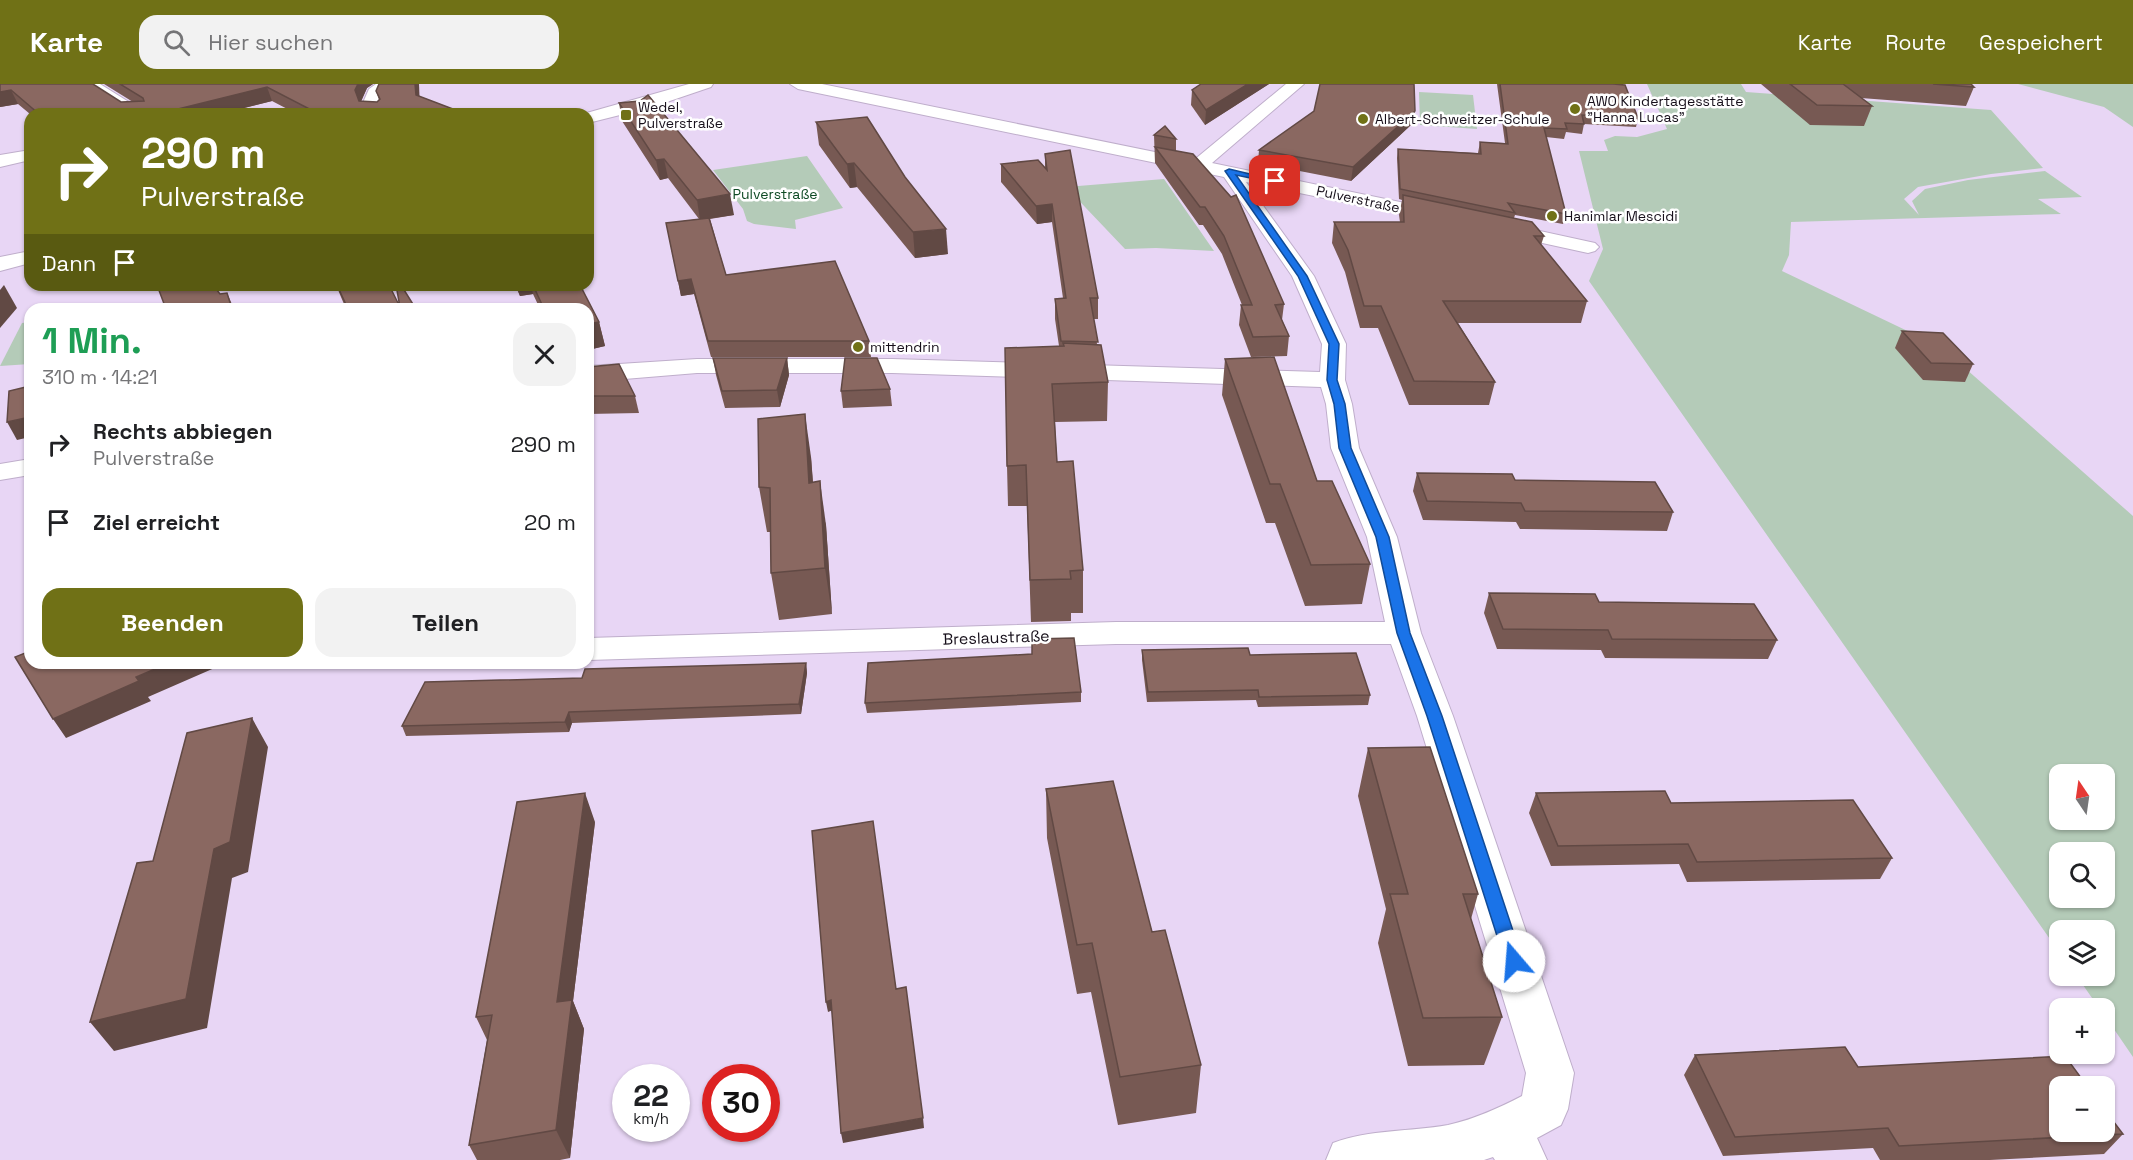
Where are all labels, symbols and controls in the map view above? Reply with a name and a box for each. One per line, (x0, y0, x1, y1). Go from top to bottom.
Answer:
search box (139, 15, 559, 69)
text: Karte (30, 24, 103, 60)
icon: search (160, 26, 193, 59)
text: Hier suchen (208, 28, 333, 56)
text: Karte (1798, 29, 1852, 56)
text: Route (1885, 29, 1946, 56)
text: Gespeichert (1979, 29, 2103, 56)
place label: AWO Kindertagesstätte "Hanna Lucas" (1587, 92, 1744, 126)
place label: Wedel, Pulverstraße (638, 98, 723, 132)
marker: AWO Kindertagesstätte "Hanna Lucas" (1568, 102, 1582, 116)
marker: Wedel, Pulverstraße (619, 108, 633, 122)
place label: Albert-Schweitzer-Schule (1375, 110, 1549, 128)
marker: Albert-Schweitzer-Schule (1356, 112, 1370, 126)
text: 290 m (141, 127, 266, 180)
icon: right (42, 132, 120, 210)
pin (1249, 155, 1300, 206)
icon: arrive (1258, 164, 1291, 197)
text: Pulverstraße (141, 179, 305, 214)
street label: Pulverstraße (1315, 181, 1401, 217)
park label: Pulverstraße (733, 185, 817, 203)
place label: Hanimlar Mescidi (1564, 207, 1678, 225)
marker: Hanimlar Mescidi (1545, 209, 1559, 223)
icon: arrive (108, 246, 141, 279)
text: Dann (42, 249, 96, 277)
text: 1 Min. (42, 318, 142, 364)
button: close (513, 323, 576, 386)
place label: mittendrin (870, 338, 940, 356)
marker: mittendrin (851, 340, 865, 354)
text: 310 m · 14:21 (42, 364, 158, 390)
text: Rechts abbiegen (93, 417, 273, 445)
icon: right (42, 428, 75, 461)
text: 290 m (511, 430, 576, 458)
text: Pulverstraße (93, 445, 214, 471)
icon: arrive (42, 506, 75, 539)
text: Ziel erreicht (93, 508, 220, 536)
text: 20 m (524, 508, 576, 536)
button: Beenden (42, 588, 303, 657)
button: Teilen (315, 588, 576, 657)
street label: Breslaustraße (942, 625, 1050, 650)
north arrow (2049, 764, 2115, 830)
map controls (2049, 764, 2115, 1142)
button: search (2049, 842, 2115, 908)
button: layers (2049, 920, 2115, 986)
position arrow (1482, 929, 1546, 993)
button: + (2049, 998, 2115, 1064)
speed limit sign: 30 (702, 1064, 780, 1142)
text: 22 (633, 1076, 669, 1115)
button: − (2049, 1076, 2115, 1142)
text: km/h (633, 1109, 669, 1128)

